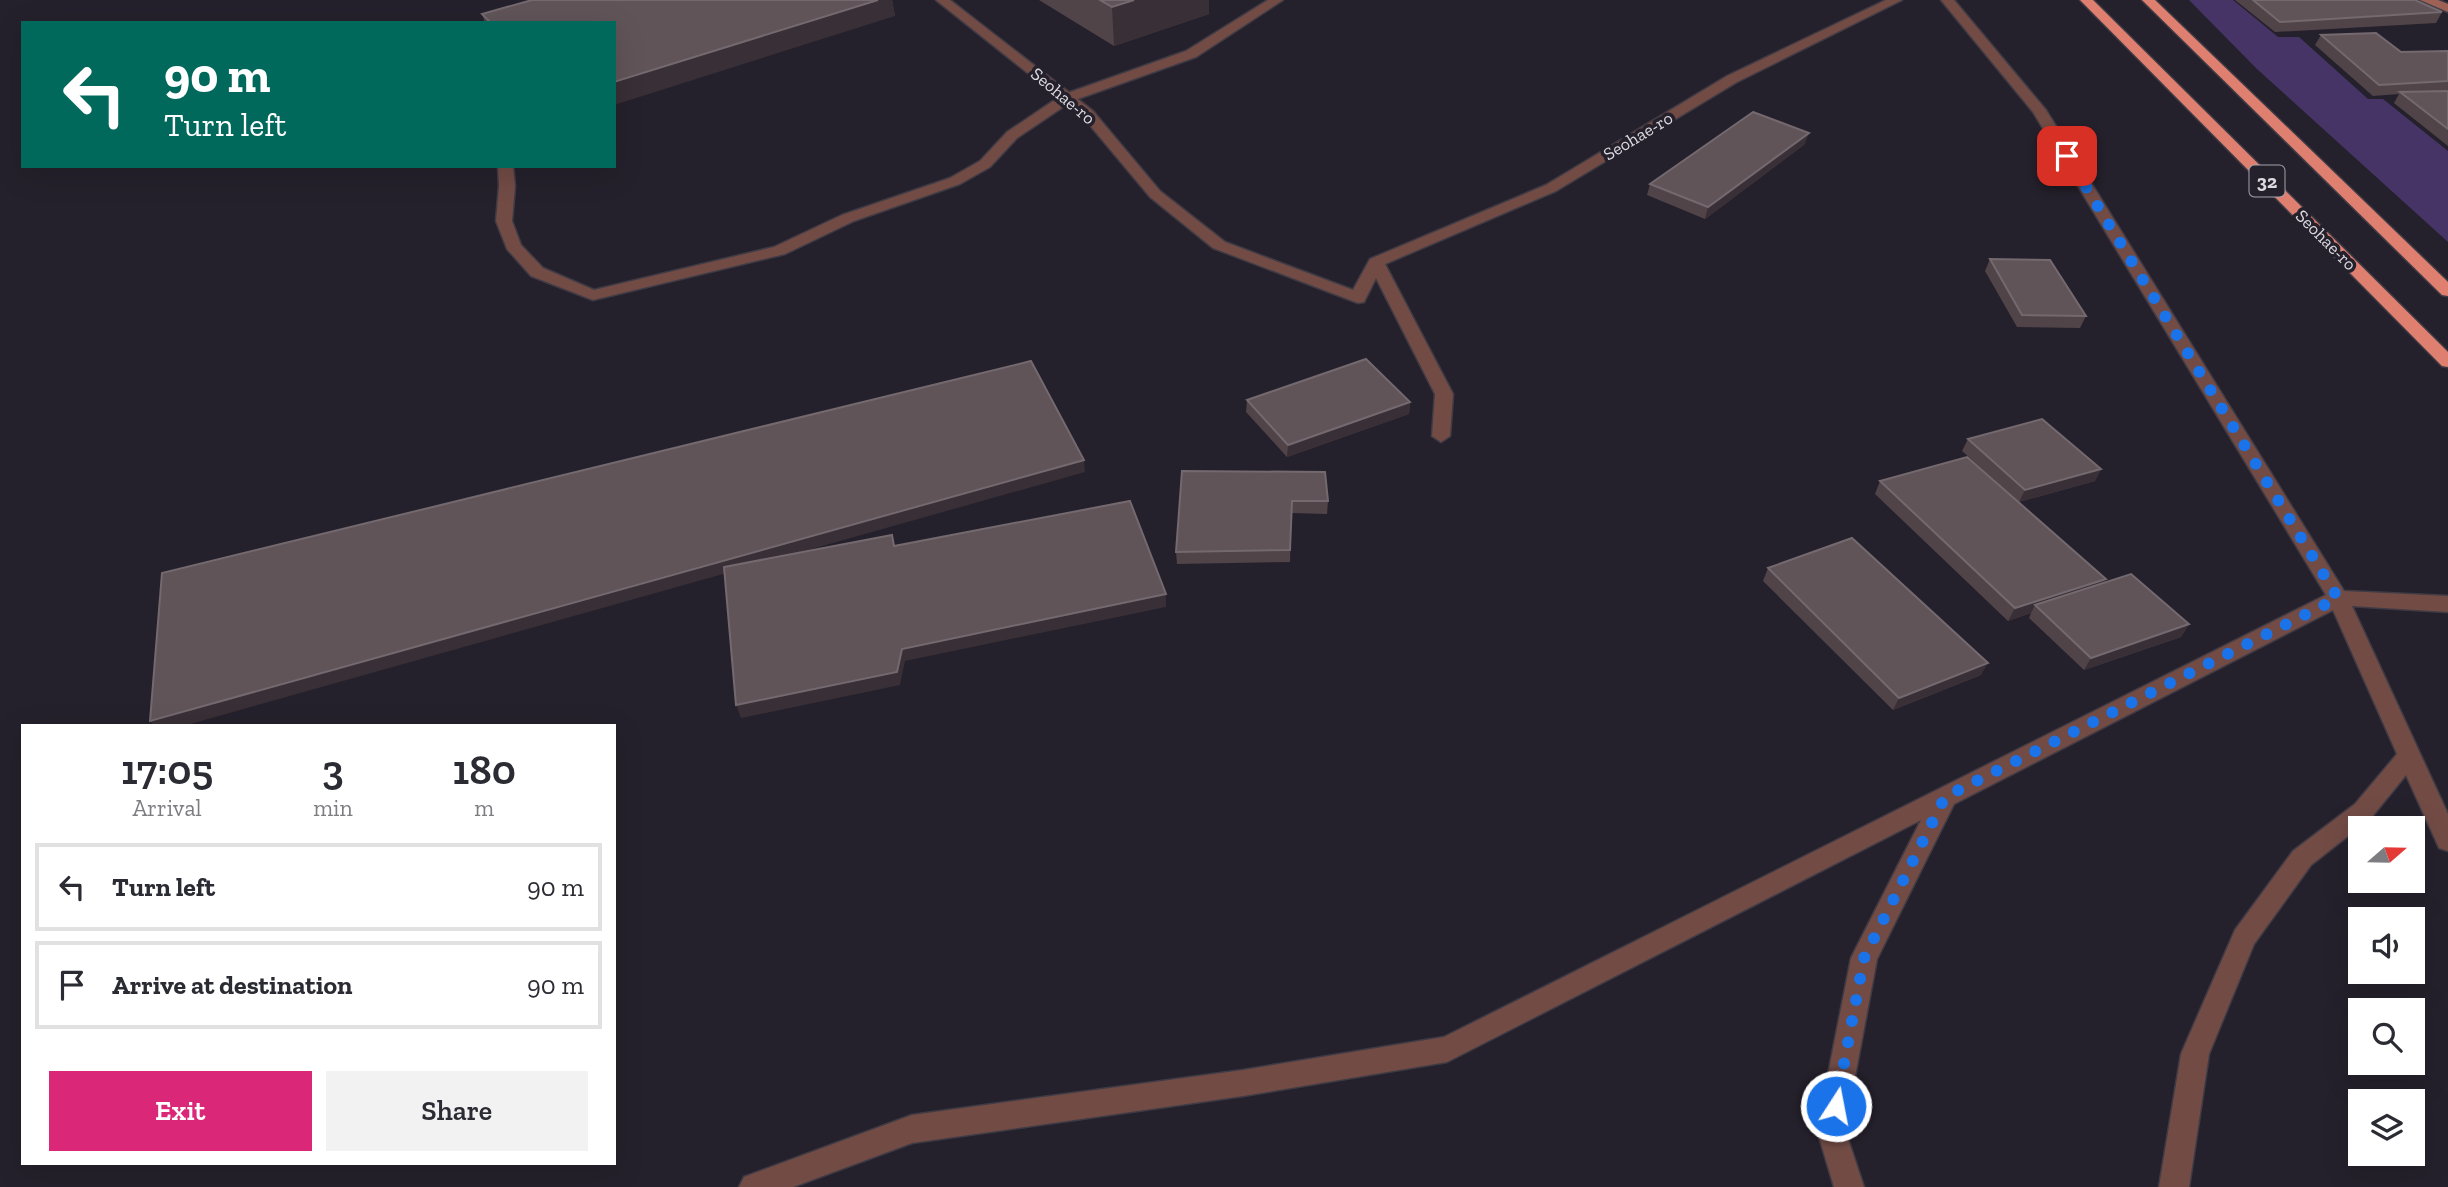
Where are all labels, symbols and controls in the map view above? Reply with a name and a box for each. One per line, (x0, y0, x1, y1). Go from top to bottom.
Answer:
text: 90 m (164, 46, 271, 105)
icon: left (49, 49, 140, 140)
street label: Seohae-ro (1026, 63, 1100, 129)
text: Turn left (164, 106, 286, 144)
street label: Seohae-ro (1599, 107, 1677, 165)
pin (2037, 126, 2097, 186)
icon: arrive (2048, 137, 2086, 175)
road number: 32 (2250, 166, 2284, 196)
street label: Seohae-ro (2291, 205, 2361, 275)
text: 17:05 (121, 744, 213, 795)
text: 3 (322, 744, 344, 795)
text: 180 (453, 744, 516, 795)
text: Arrival (132, 794, 202, 822)
text: min (313, 794, 353, 822)
text: m (474, 794, 494, 822)
north arrow (2348, 816, 2426, 892)
map controls (2348, 816, 2425, 1166)
icon: left (53, 868, 91, 906)
text: Turn left (112, 871, 215, 903)
text: 90 m (527, 871, 584, 903)
button: sound (2348, 907, 2425, 984)
icon: arrive (53, 966, 91, 1004)
text: Arrive at destination (112, 969, 352, 1001)
text: 90 m (527, 969, 584, 1001)
button: search (2348, 998, 2425, 1075)
position arrow (1799, 1069, 1873, 1143)
button: Exit (49, 1071, 312, 1151)
button: Share (326, 1071, 588, 1151)
button: layers (2348, 1089, 2425, 1166)

